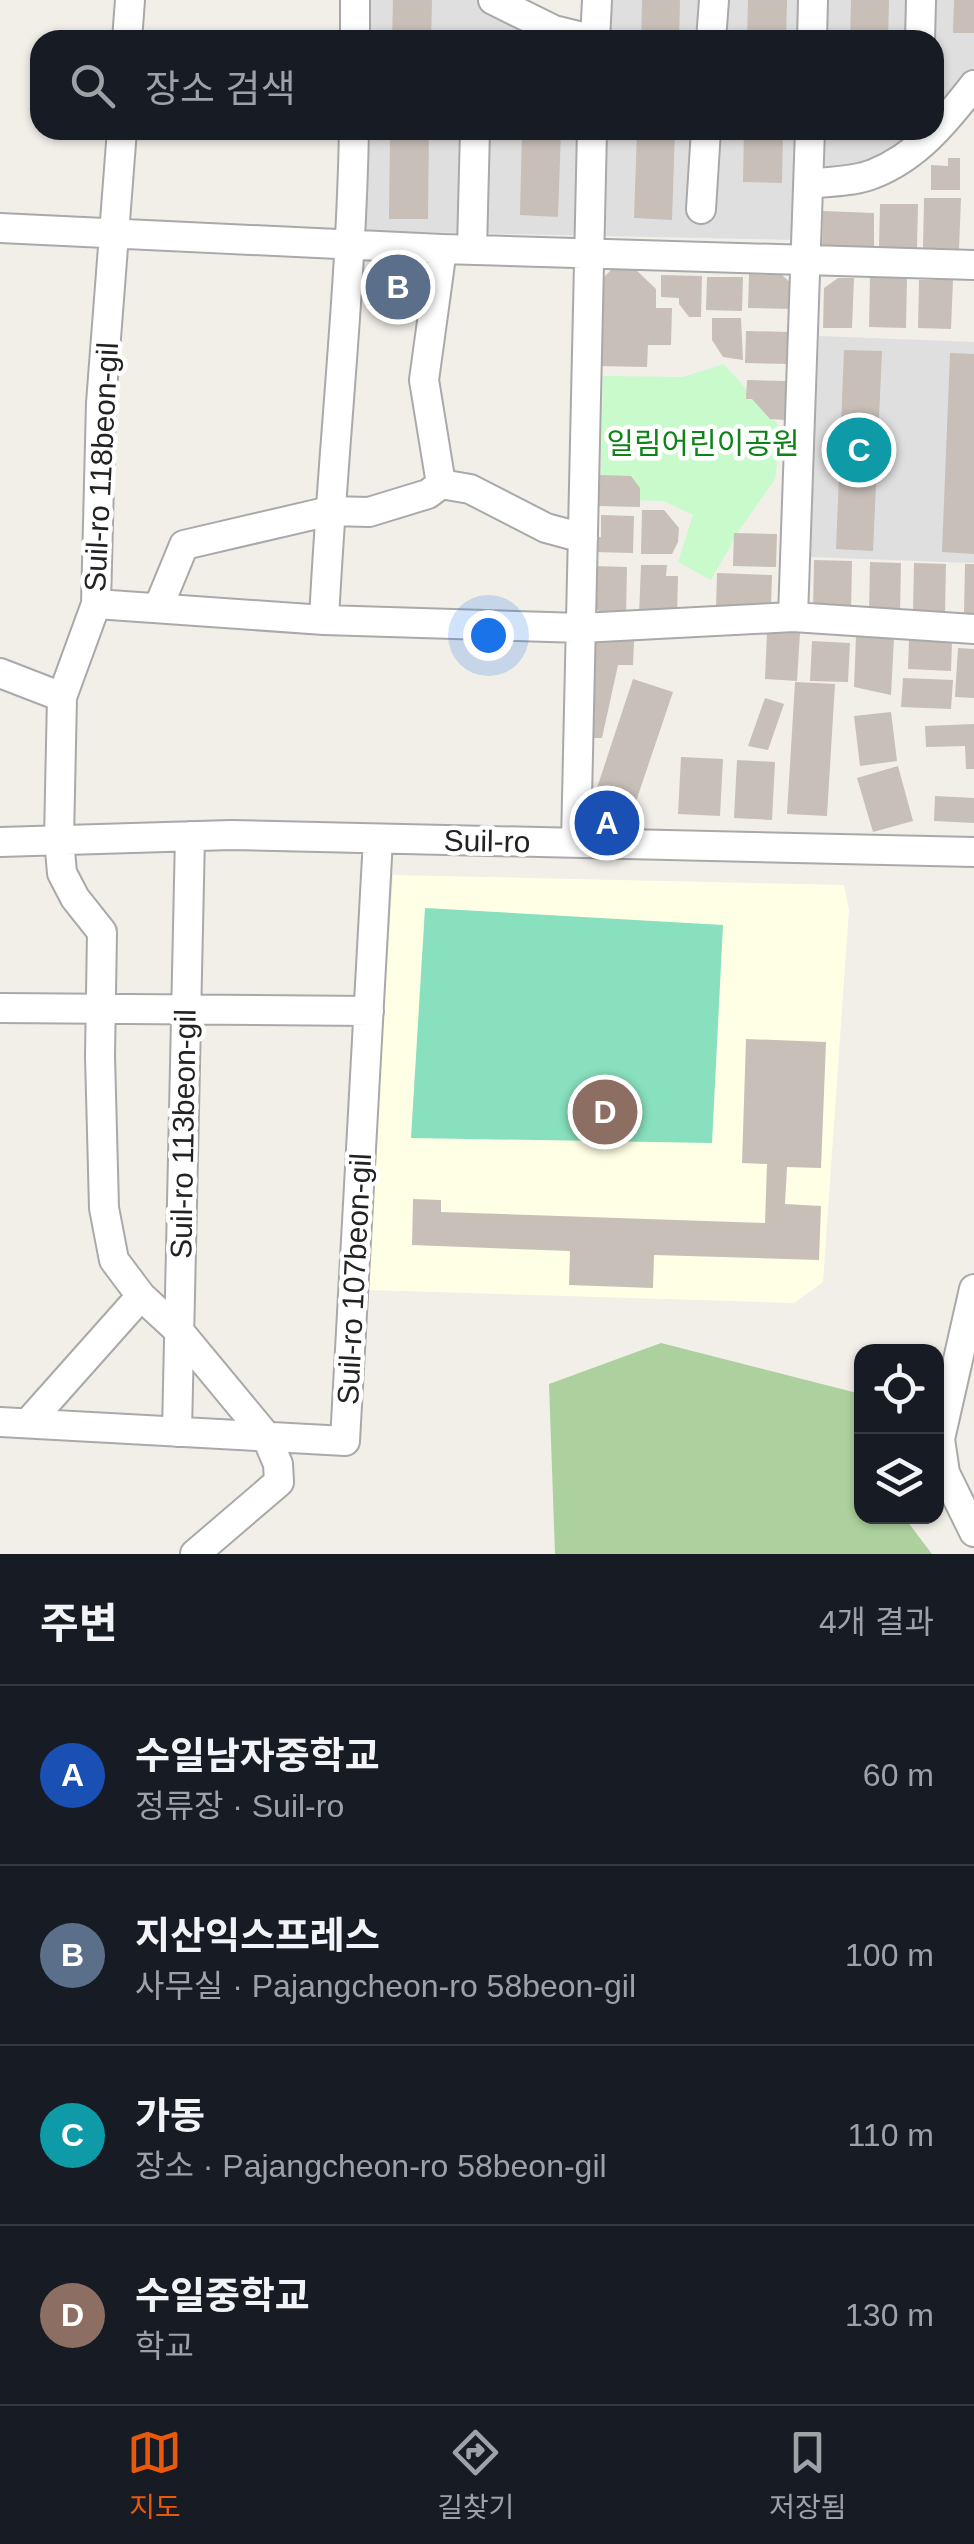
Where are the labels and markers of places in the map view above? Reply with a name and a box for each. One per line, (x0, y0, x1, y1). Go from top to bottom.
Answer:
pin: B (366, 250, 430, 324)
pin: C (826, 412, 892, 488)
pin: A (574, 786, 640, 860)
pin: D (572, 1074, 638, 1150)

